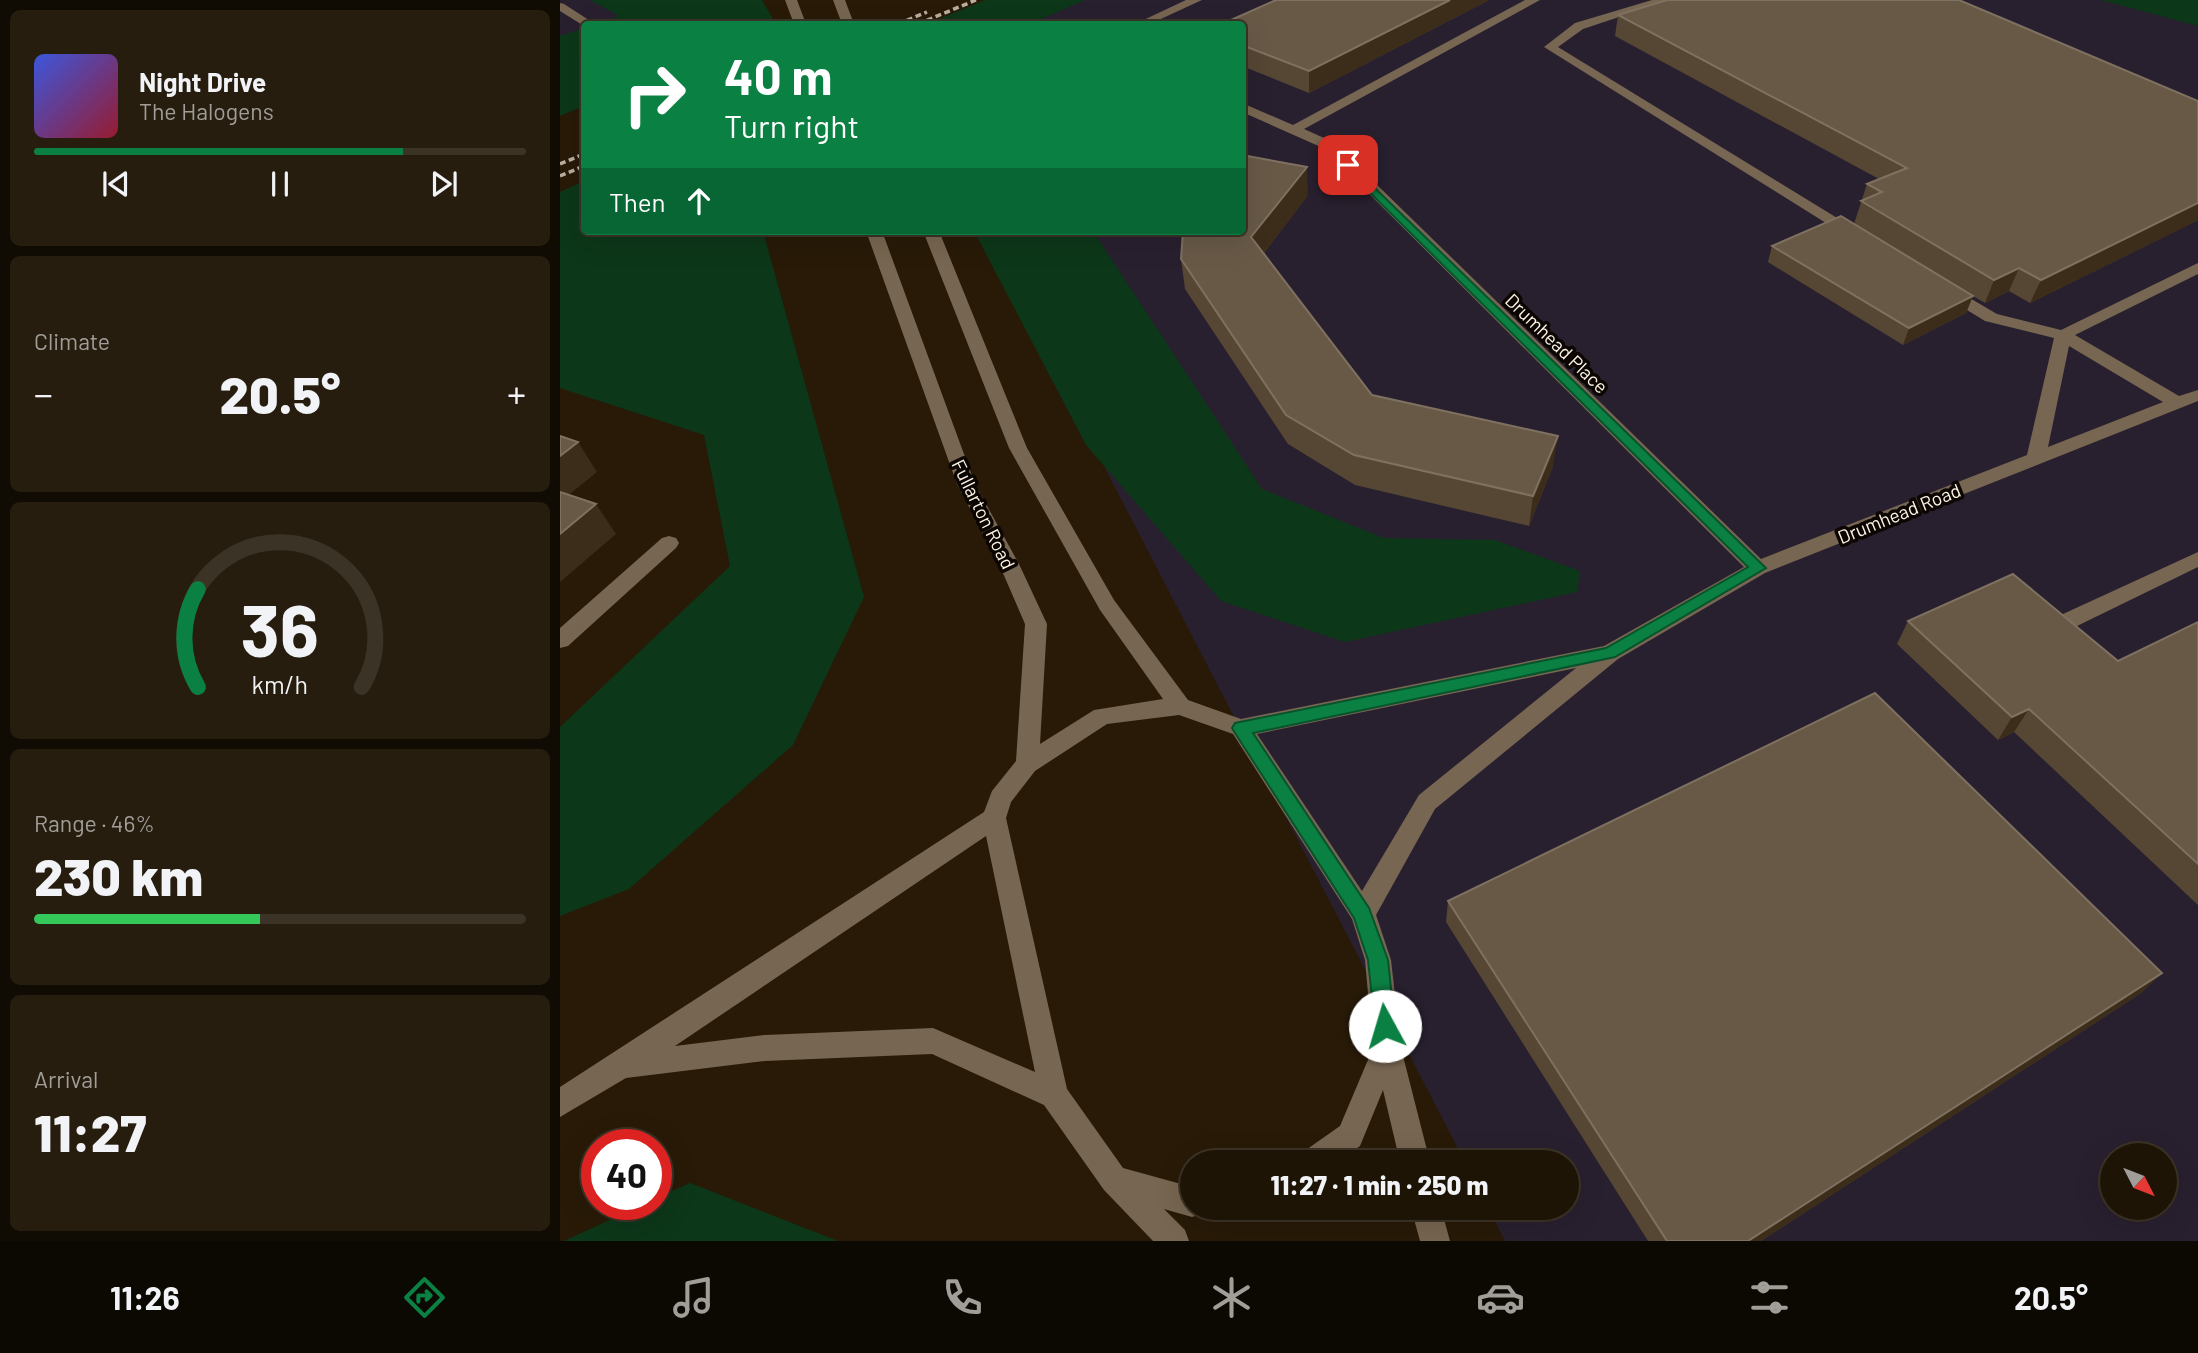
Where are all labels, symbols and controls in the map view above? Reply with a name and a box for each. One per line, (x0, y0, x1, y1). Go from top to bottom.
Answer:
text: 40 m (724, 46, 832, 105)
icon: right (609, 49, 700, 140)
text: Night Drive (139, 66, 266, 97)
text: The Halogens (139, 97, 274, 125)
text: Turn right (724, 106, 859, 144)
pin (1318, 135, 1378, 195)
icon: arrive (1329, 146, 1367, 184)
icon: previous (97, 165, 135, 203)
icon: pause (261, 165, 299, 203)
icon: next (425, 165, 463, 203)
icon: ahead (680, 182, 718, 220)
text: Then (609, 186, 666, 217)
street label: Drumhead Place (1501, 288, 1613, 398)
text: Climate (34, 327, 110, 355)
text: 20.5° (219, 362, 341, 424)
text: − (34, 370, 53, 416)
text: + (507, 370, 526, 416)
street label: Fullarton Road (948, 455, 1020, 573)
street label: Drumhead Road (1834, 478, 1964, 548)
text: 36 (241, 584, 319, 672)
text: km/h (252, 668, 308, 698)
text: Range · 46% (34, 809, 155, 837)
text: 230 km (34, 844, 203, 906)
position arrow (1348, 989, 1422, 1063)
text: Arrival (34, 1065, 98, 1093)
text: 11:27 (34, 1100, 147, 1162)
speed limit sign: 40 (581, 1129, 672, 1220)
north arrow (2100, 1143, 2177, 1220)
map controls (2100, 1143, 2177, 1220)
text: 11:27 · 1 min · 250 m (1271, 1169, 1488, 1200)
icon: directions (400, 1273, 449, 1322)
icon: music (669, 1273, 718, 1322)
icon: phone (938, 1273, 987, 1322)
icon: climate (1207, 1273, 1256, 1322)
icon: car (1476, 1273, 1525, 1322)
icon: filters (1745, 1273, 1794, 1322)
text: 11:26 (110, 1278, 180, 1316)
text: 20.5° (2014, 1278, 2088, 1316)

